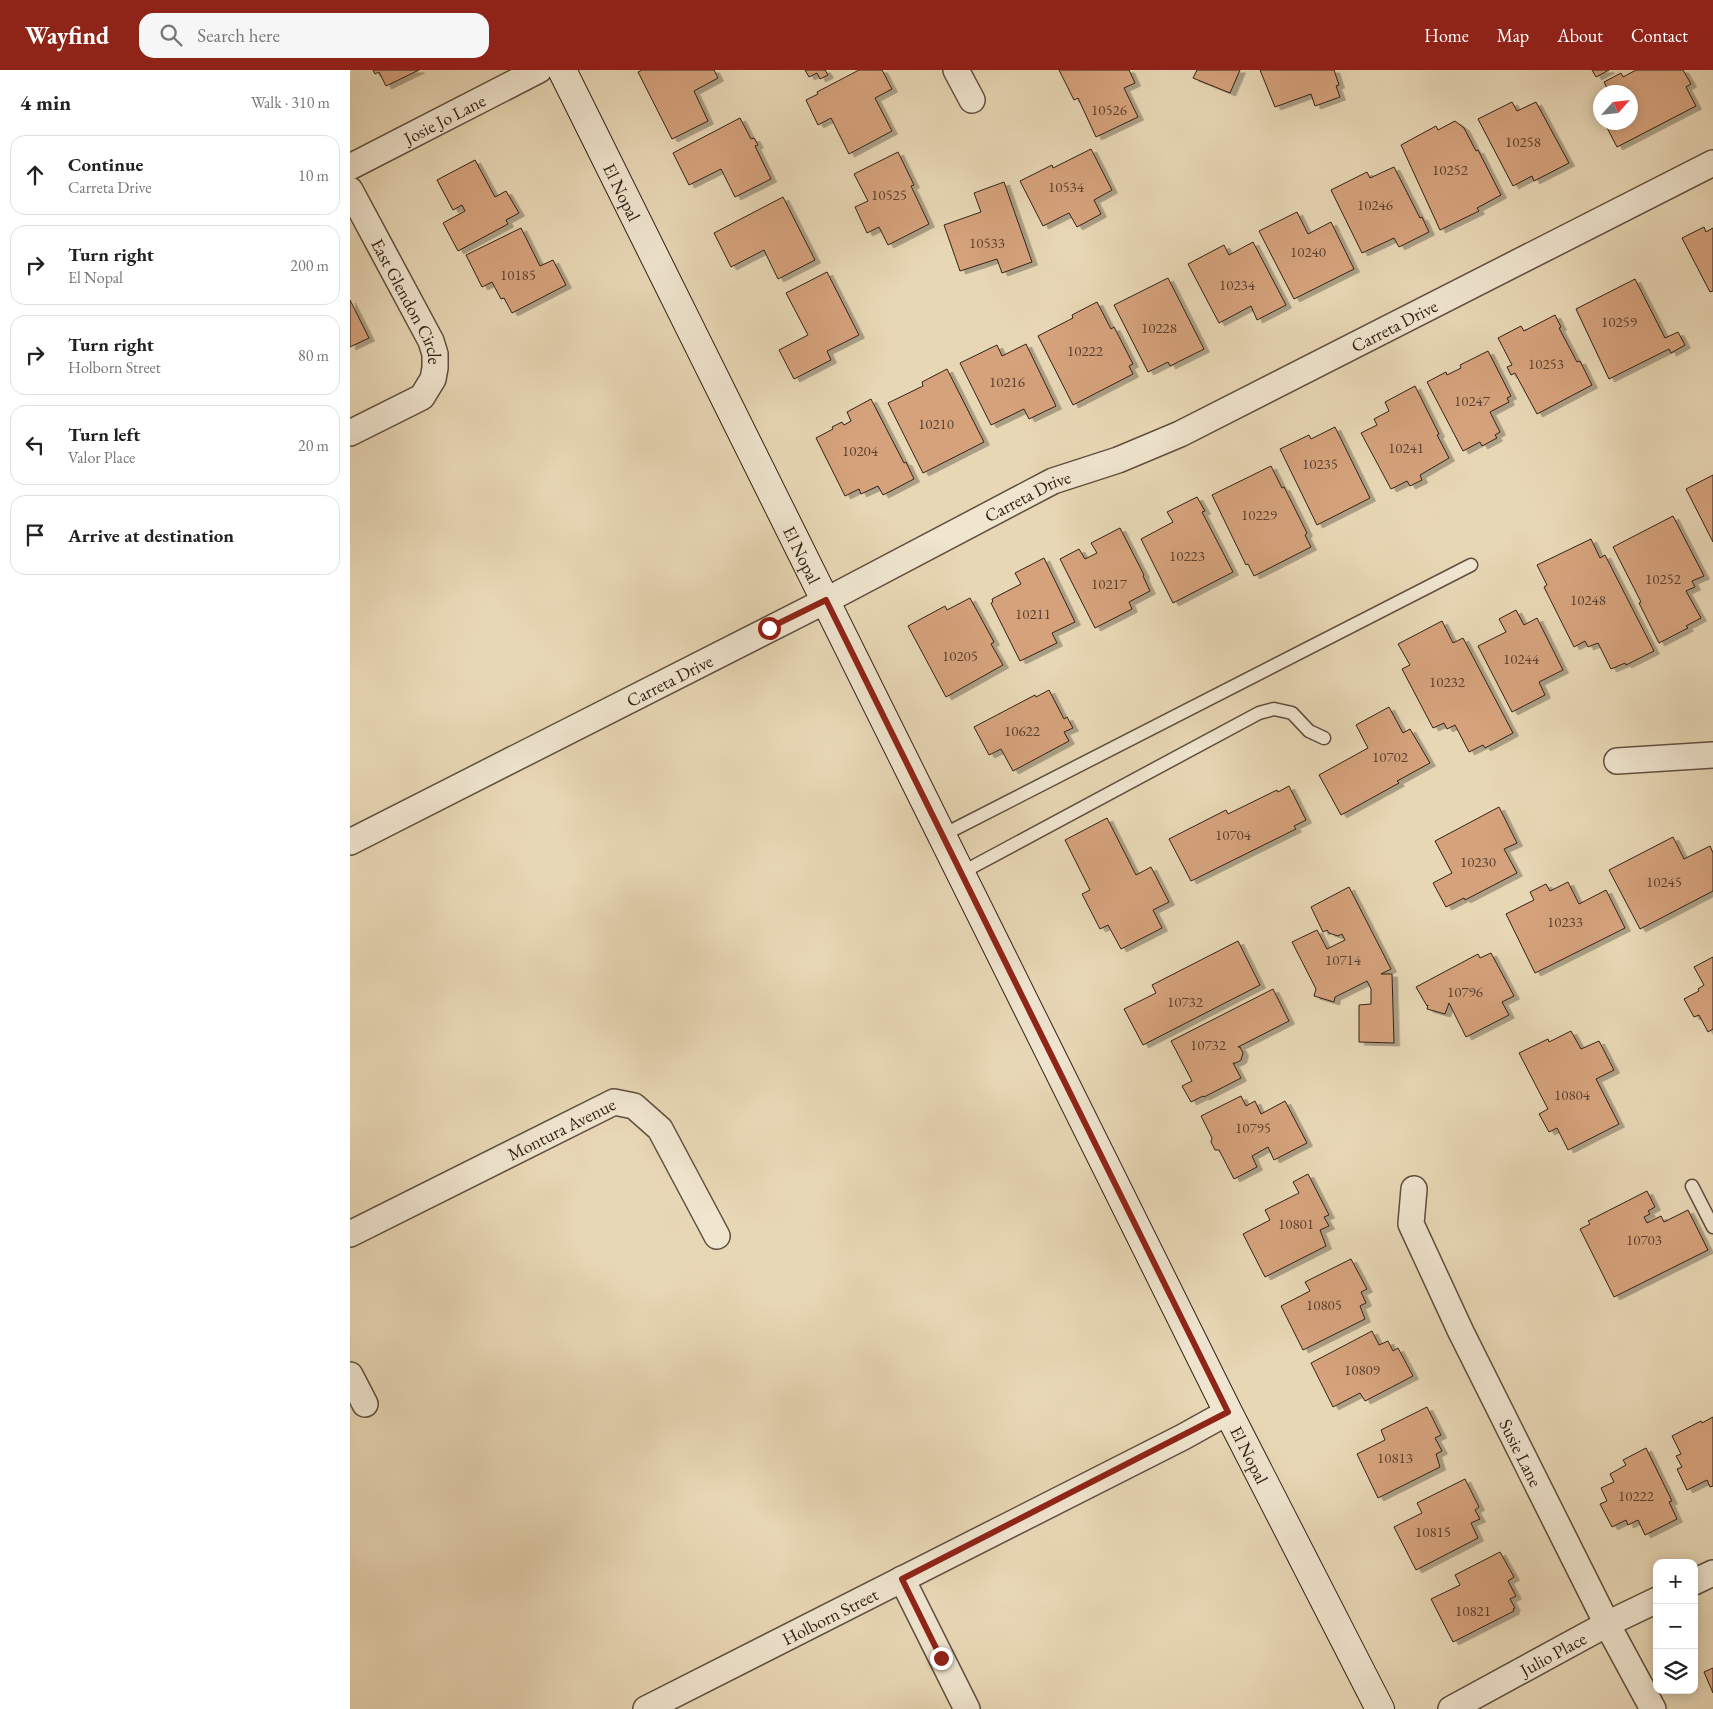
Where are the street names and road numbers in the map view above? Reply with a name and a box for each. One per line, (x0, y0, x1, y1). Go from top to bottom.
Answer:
street label: Josie Jo Lane (398, 88, 489, 150)
street label: El Nopal (598, 159, 646, 225)
street label: East Glendon Circle (367, 234, 447, 365)
street label: Carreta Drive (1347, 294, 1441, 357)
street label: Carreta Drive (980, 465, 1073, 527)
street label: El Nopal (778, 522, 827, 587)
street label: Carreta Drive (622, 649, 716, 712)
street label: Montura Avenue (503, 1092, 619, 1165)
street label: Susie Lane (1495, 1415, 1548, 1490)
street label: El Nopal (1225, 1422, 1274, 1487)
street label: Holborn Street (778, 1582, 882, 1650)
street label: Julio Place (1514, 1626, 1590, 1682)

